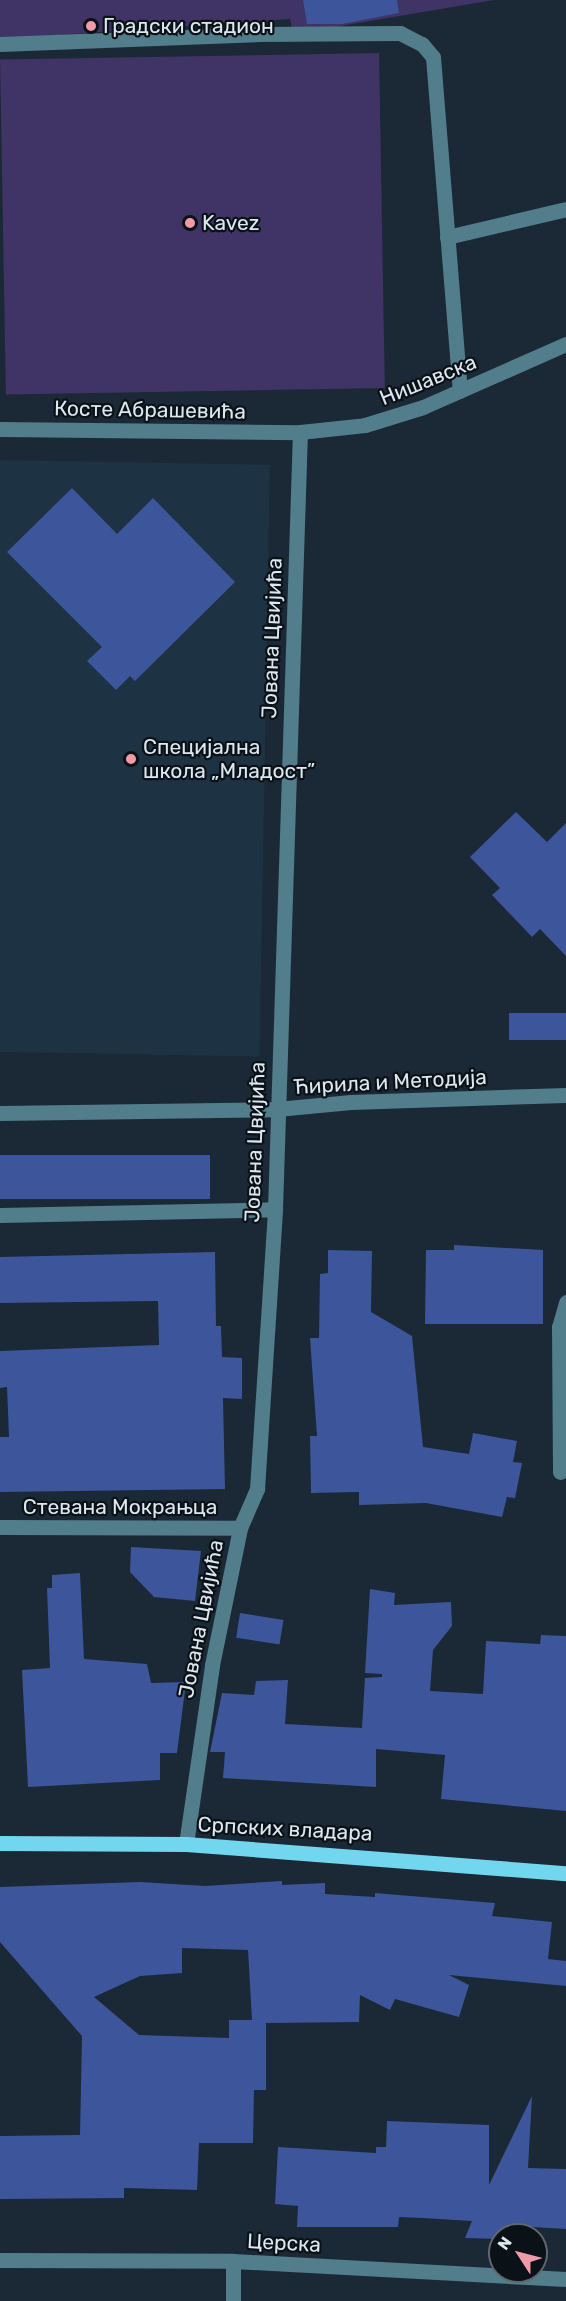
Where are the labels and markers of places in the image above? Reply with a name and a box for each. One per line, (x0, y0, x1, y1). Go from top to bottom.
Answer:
place label: Градски стадион (103, 13, 274, 39)
marker: Градски стадион (84, 19, 98, 33)
place label: Kavez (202, 210, 260, 236)
marker: Kavez (183, 216, 197, 230)
place label: Специјална школа „Младост” (143, 734, 315, 784)
marker: Специјална школа „Младост” (124, 752, 138, 766)

